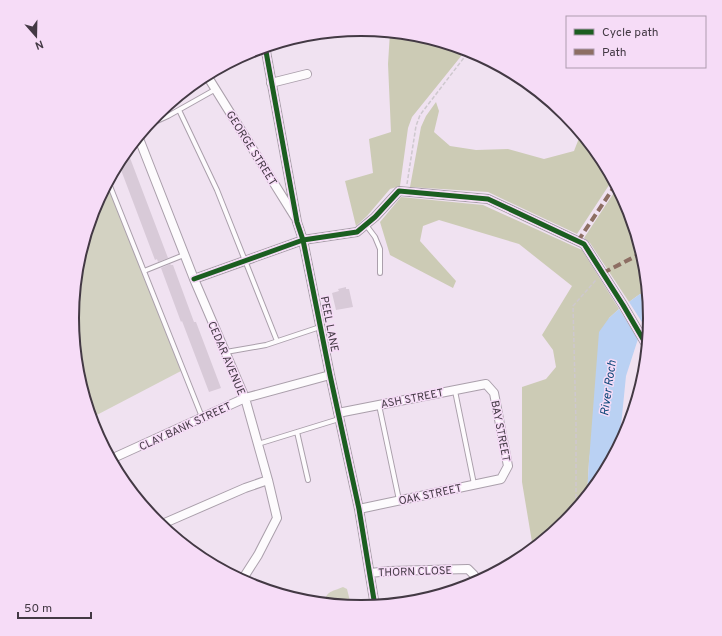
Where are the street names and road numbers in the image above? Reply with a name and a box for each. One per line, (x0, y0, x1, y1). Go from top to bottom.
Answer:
street label: GEORGE STREET (223, 109, 280, 188)
street label: PEEL LANE (317, 295, 341, 353)
street label: CEDAR AVENUE (204, 319, 248, 398)
street label: ASH STREET (380, 386, 445, 412)
street label: CLAY BANK STREET (137, 399, 234, 454)
street label: BAY STREET (487, 399, 513, 463)
street label: OAK STREET (397, 481, 463, 508)
street label: THORN CLOSE (378, 564, 452, 580)

